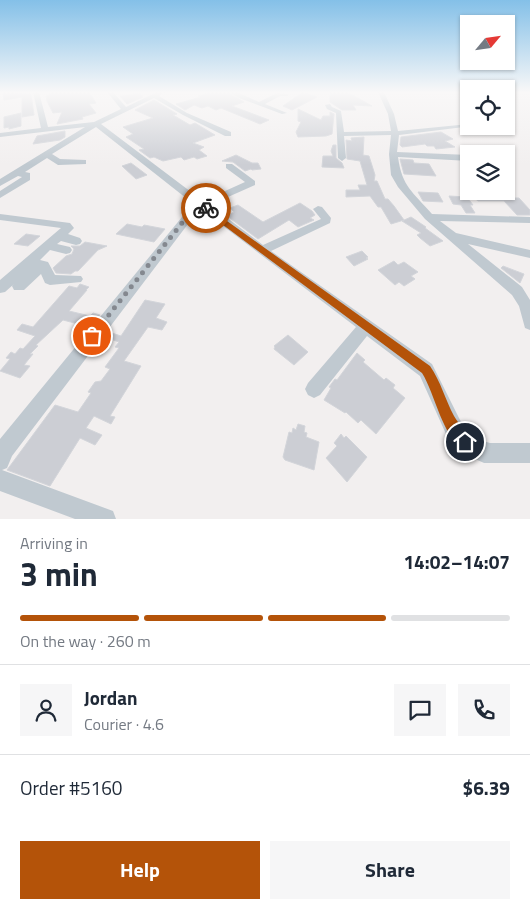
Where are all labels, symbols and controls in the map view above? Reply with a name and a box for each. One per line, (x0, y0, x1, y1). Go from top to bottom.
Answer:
north arrow (460, 15, 515, 70)
map controls (460, 15, 515, 200)
button: locate (460, 80, 515, 135)
button: layers (460, 145, 515, 200)
courier (181, 183, 231, 233)
icon: bike (192, 194, 220, 222)
pin (71, 315, 113, 357)
icon: bag (78, 322, 106, 350)
pin (444, 421, 486, 463)
icon: home (451, 428, 479, 456)
text: Arriving in (20, 531, 88, 555)
text: 14:02–14:07 (403, 547, 510, 576)
text: 3 min (20, 550, 98, 598)
text: On the way · 260 m (20, 629, 151, 653)
text: Jordan (84, 683, 137, 712)
button: person (20, 684, 72, 736)
button: chat (394, 684, 446, 736)
button: phone (458, 684, 510, 736)
text: Courier · 4.6 (84, 712, 164, 736)
text: Order #5160 (20, 773, 122, 802)
text: $6.39 (463, 773, 510, 802)
button: Help (20, 841, 260, 899)
button: Share (270, 841, 510, 899)

